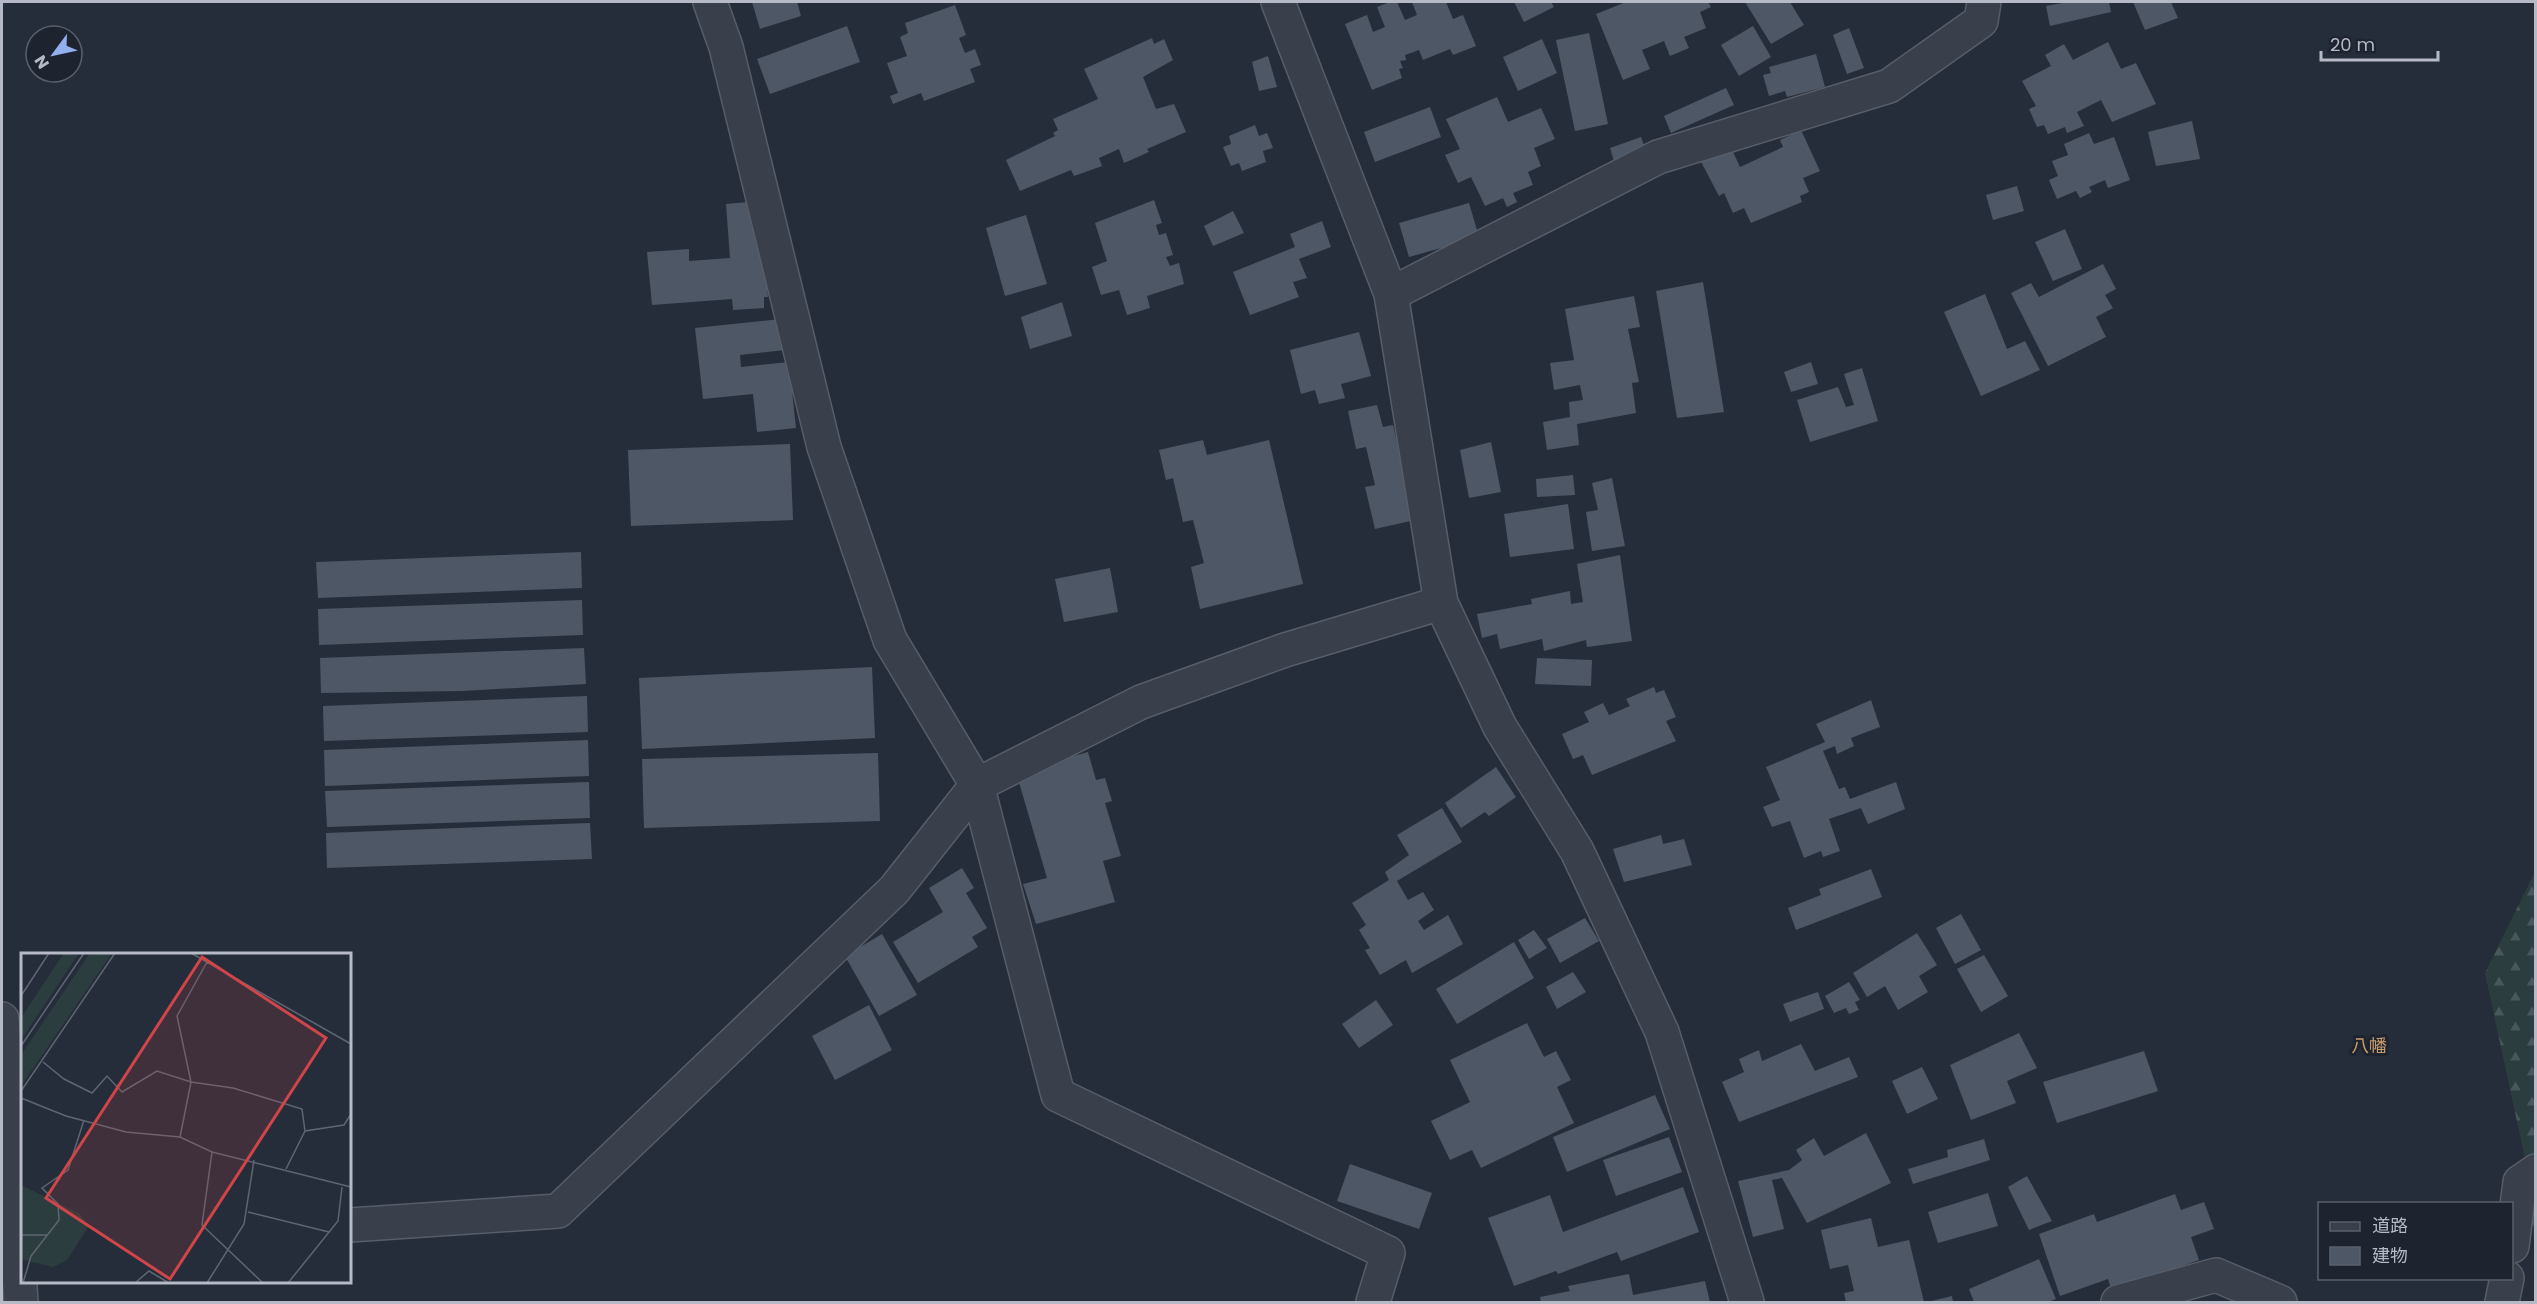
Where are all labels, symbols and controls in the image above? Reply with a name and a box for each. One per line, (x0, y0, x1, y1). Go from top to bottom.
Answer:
north arrow (24, 24, 84, 84)
scale bar (2321, 24, 2438, 62)
text: 20 m (2330, 32, 2375, 57)
text: N (29, 51, 55, 73)
inset map (21, 953, 351, 1283)
district label: 八幡 (2351, 1033, 2387, 1058)
legend (2318, 1202, 2513, 1280)
text: 道路 (2372, 1213, 2408, 1238)
text: 建物 (2372, 1243, 2408, 1268)

